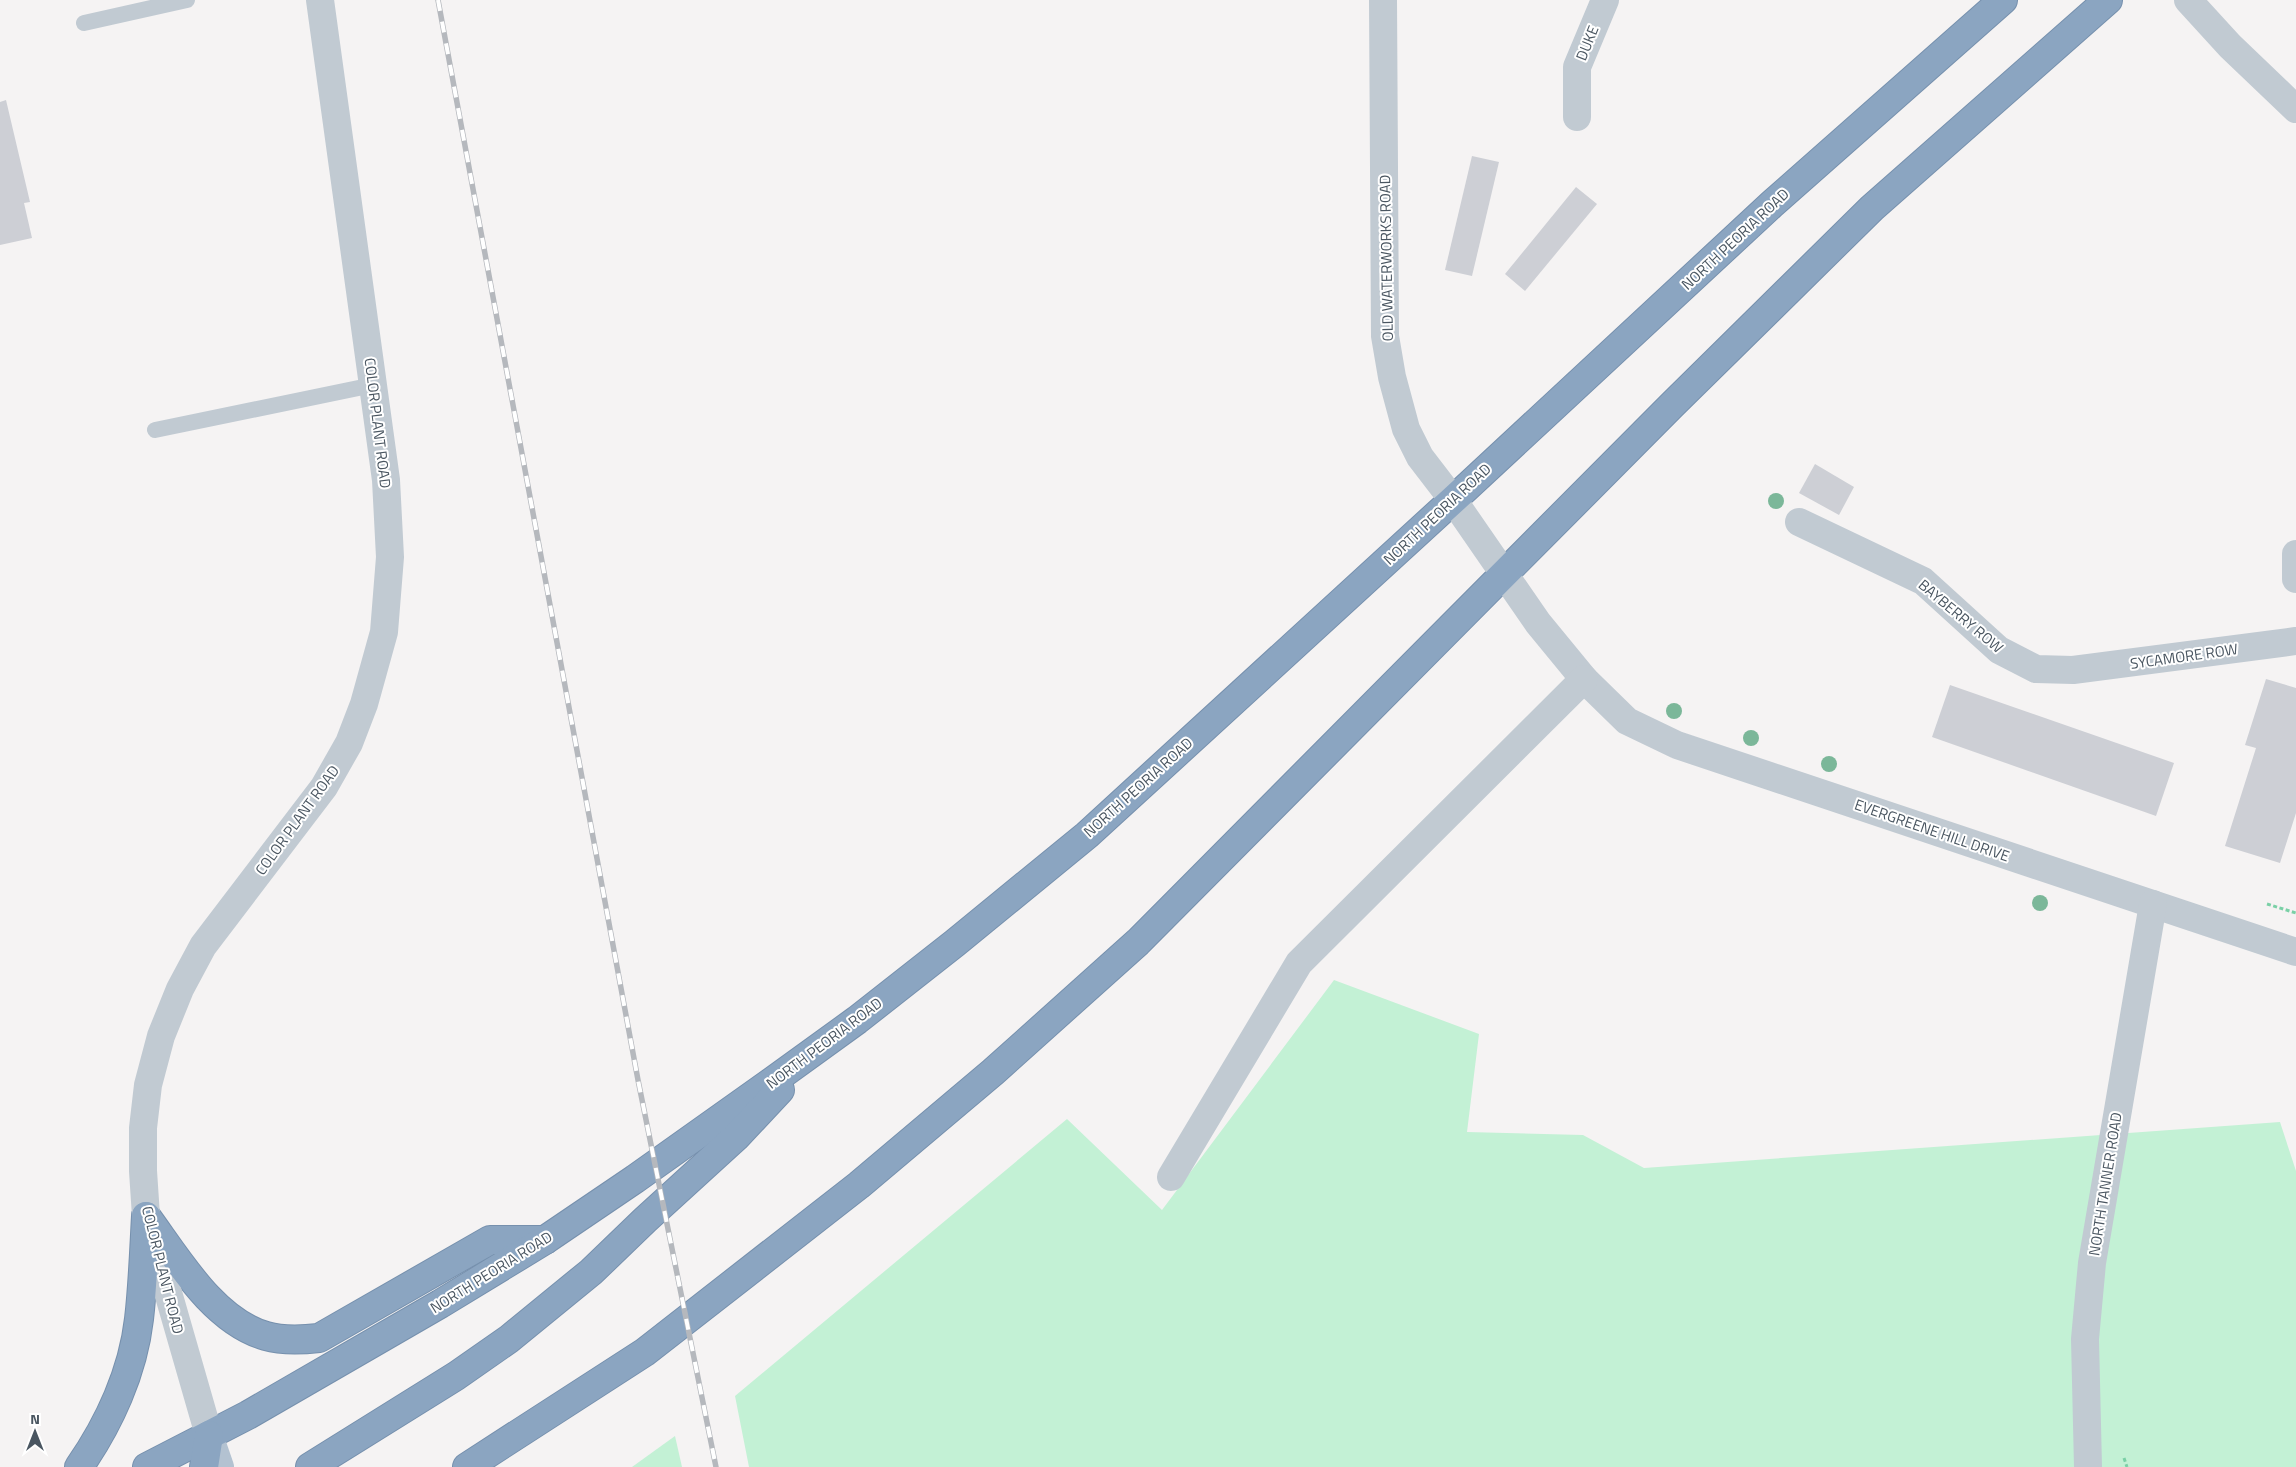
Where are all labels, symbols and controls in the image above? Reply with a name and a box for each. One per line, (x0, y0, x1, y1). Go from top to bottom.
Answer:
street label: DUKE (1570, 22, 1604, 64)
street label: OLD WATERWORKS ROAD (1373, 174, 1399, 342)
street label: NORTH PEORIA ROAD (1676, 183, 1794, 295)
street label: COLOR PLANT ROAD (359, 357, 397, 489)
street label: NORTH PEORIA ROAD (1378, 458, 1496, 570)
street label: BAYBERRY ROW (1913, 573, 2009, 659)
street label: SYCAMORE ROW (2129, 637, 2239, 675)
street label: NORTH PEORIA ROAD (1078, 732, 1198, 842)
street label: COLOR PLANT ROAD (249, 760, 345, 880)
street label: EVERGREENE HILL DRIVE (1851, 793, 2013, 867)
street label: NORTH PEORIA ROAD (761, 992, 887, 1094)
street label: NORTH TANNER ROAD (2082, 1110, 2128, 1258)
street label: COLOR PLANT ROAD (136, 1204, 190, 1336)
street label: NORTH PEORIA ROAD (425, 1225, 557, 1319)
north arrow (10, 1407, 60, 1457)
text: N (30, 1408, 40, 1429)

